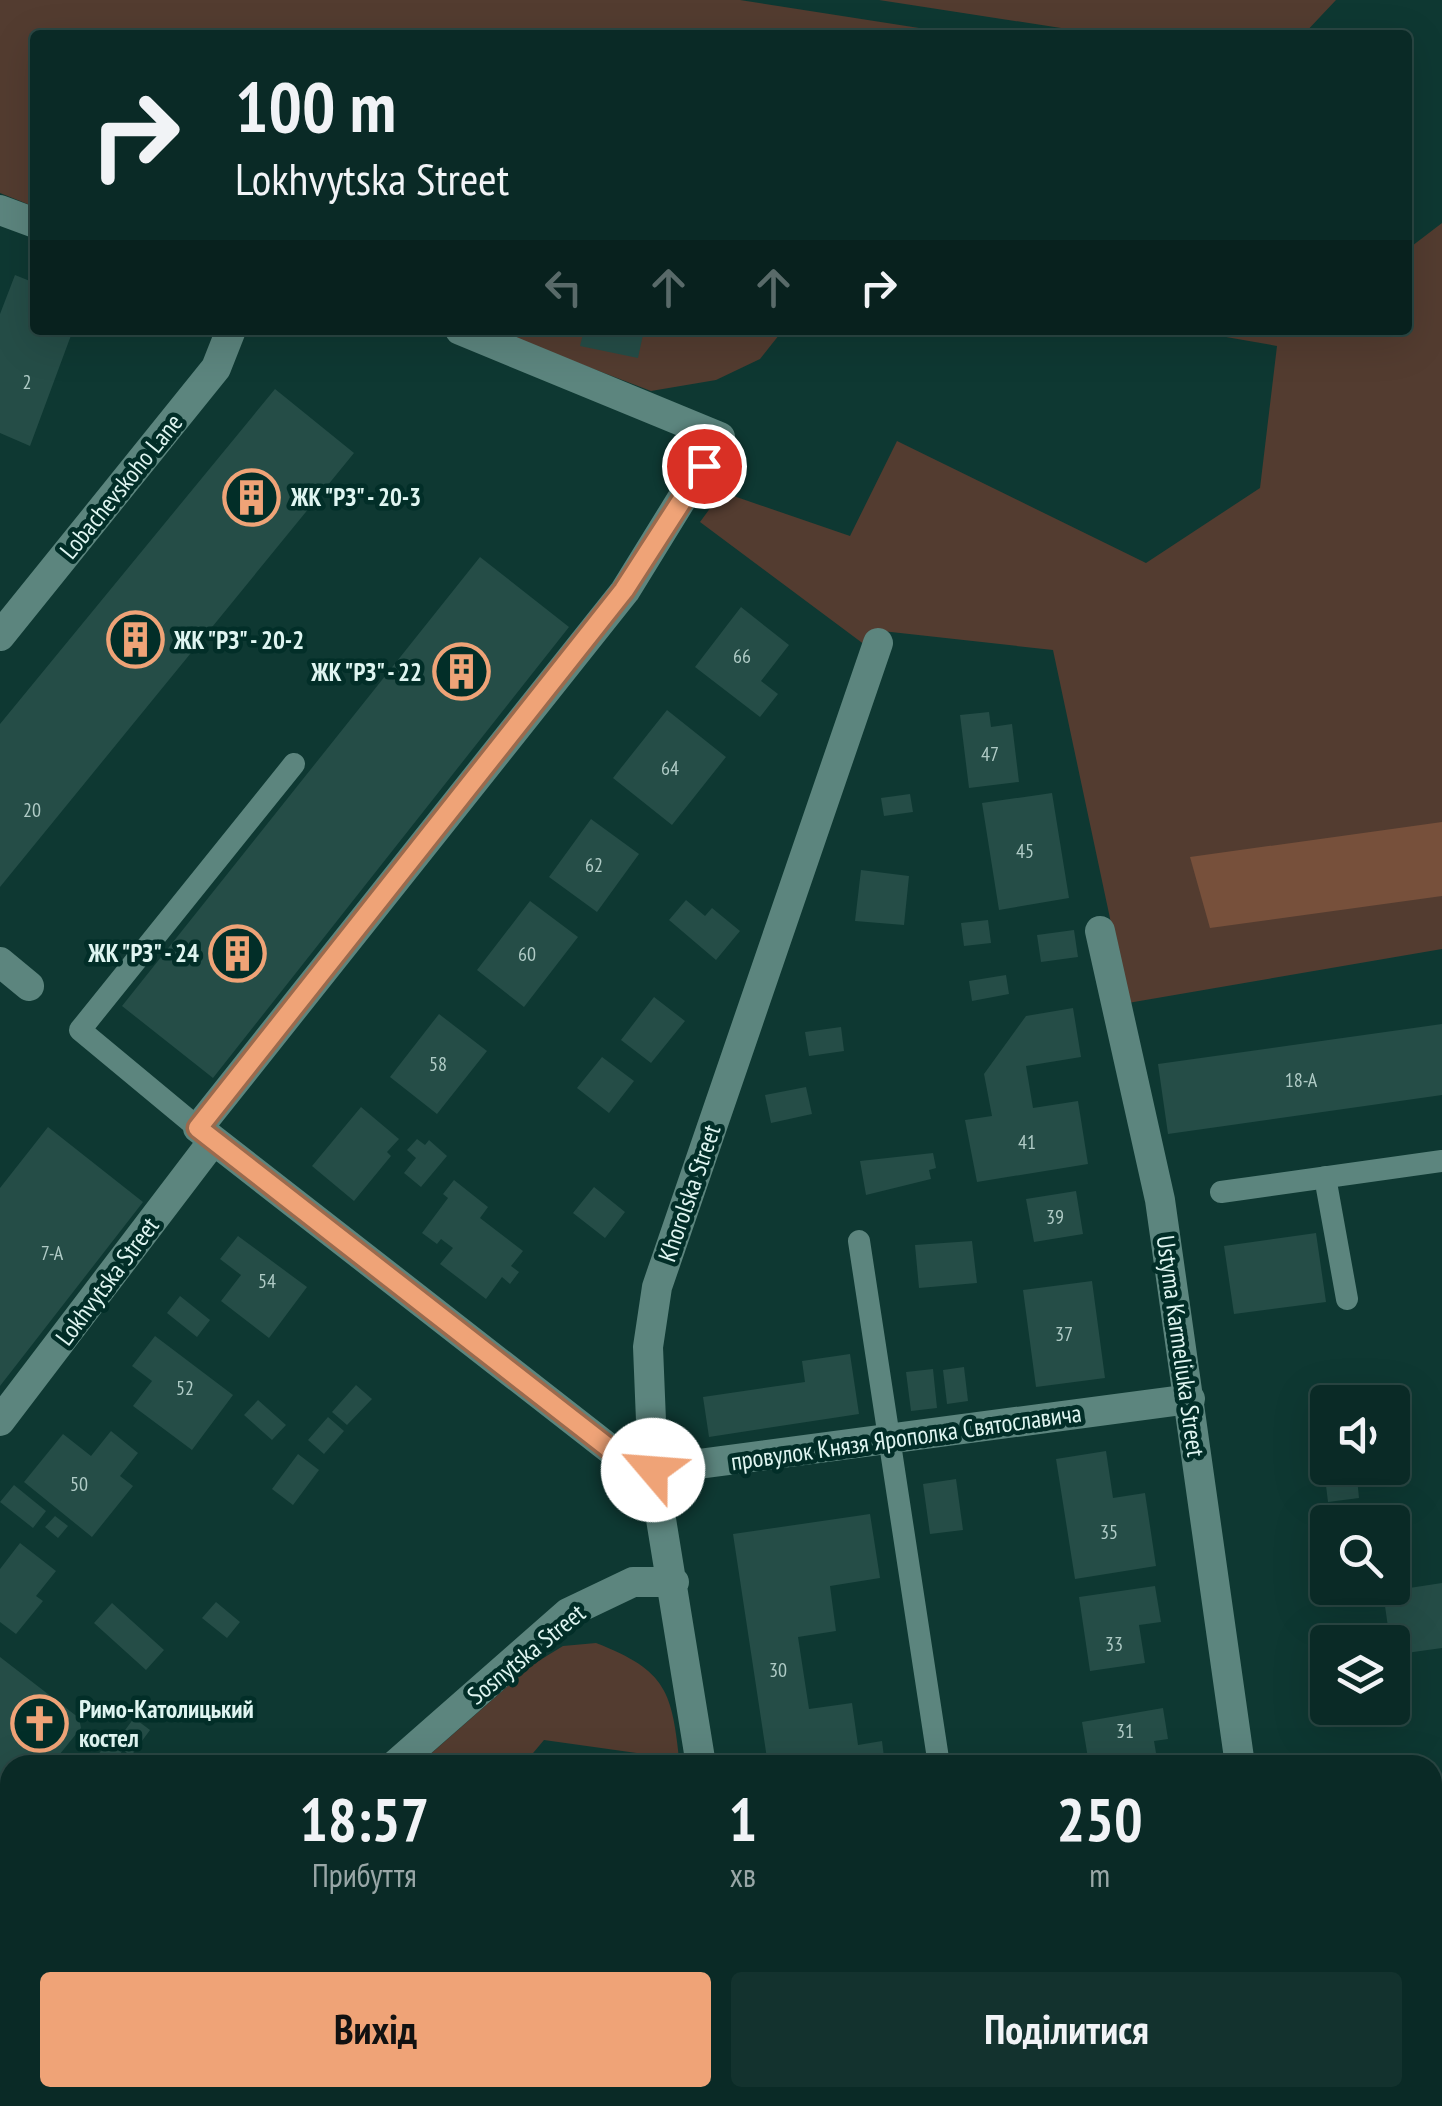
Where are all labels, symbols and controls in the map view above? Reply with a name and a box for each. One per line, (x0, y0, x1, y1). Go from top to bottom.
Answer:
text: 100 m (235, 61, 396, 151)
icon: right (70, 70, 200, 200)
text: Lokhvytska Street (235, 149, 509, 207)
icon: left (536, 260, 591, 315)
icon: ahead (641, 260, 696, 315)
icon: ahead (746, 260, 801, 315)
icon: right (851, 260, 906, 315)
house number: 2 (23, 369, 32, 395)
street label: Lobachevskoho Lane (53, 407, 189, 565)
pin (662, 424, 747, 509)
icon: arrive (677, 439, 732, 494)
building icon: ЖК "РЗ" - 20-3 (222, 467, 282, 527)
place label: ЖК "РЗ" - 20-3 (290, 481, 421, 513)
building icon: ЖК "РЗ" - 20-2 (105, 610, 165, 670)
place label: ЖК "РЗ" - 20-2 (173, 624, 304, 656)
building icon: ЖК "РЗ" - 22 (431, 642, 491, 702)
house number: 66 (733, 643, 751, 669)
place label: ЖК "РЗ" - 22 (310, 656, 422, 688)
house number: 47 (981, 741, 999, 767)
house number: 64 (661, 755, 679, 781)
house number: 20 (23, 797, 41, 823)
house number: 45 (1016, 838, 1034, 864)
house number: 62 (585, 852, 603, 878)
building icon: ЖК "РЗ" - 24 (208, 923, 268, 983)
place label: ЖК "РЗ" - 24 (87, 937, 199, 969)
house number: 60 (518, 941, 536, 967)
house number: 58 (429, 1051, 447, 1077)
house number: 18-А (1285, 1067, 1318, 1093)
street label: Khorolska Street (651, 1120, 727, 1266)
house number: 41 (1018, 1129, 1036, 1155)
house number: 39 (1046, 1204, 1064, 1230)
street label: Lokhvytska Street (48, 1210, 166, 1351)
street label: Ustyma Karmeliuka Street (1150, 1233, 1212, 1459)
house number: 7-А (41, 1240, 64, 1266)
house number: 54 (258, 1268, 276, 1294)
house number: 37 (1055, 1321, 1073, 1347)
house number: 52 (176, 1375, 194, 1401)
map controls (1310, 1385, 1410, 1725)
button: sound (1310, 1385, 1410, 1485)
street label: провулок Князя Ярополка Святославича (729, 1397, 1083, 1477)
position arrow (601, 1418, 705, 1522)
house number: 50 (70, 1471, 88, 1497)
button: search (1310, 1505, 1410, 1605)
house number: 35 (1100, 1519, 1118, 1545)
street label: Sosnytska Street (461, 1597, 591, 1711)
button: layers (1310, 1625, 1410, 1725)
house number: 33 (1105, 1631, 1123, 1657)
house number: 30 (769, 1657, 787, 1683)
church icon: Римо-Католицький костел (10, 1693, 70, 1753)
place label: Римо-Католицький костел (79, 1693, 254, 1754)
house number: 31 (1116, 1718, 1134, 1744)
text: 18:57 (299, 1780, 429, 1858)
text: 1 (729, 1780, 757, 1858)
text: 250 (1057, 1780, 1143, 1858)
text: Прибуття (312, 1854, 417, 1896)
text: хв (730, 1854, 756, 1896)
text: m (1089, 1854, 1110, 1896)
button: Вихід (40, 1972, 711, 2087)
button: Поділитися (731, 1972, 1402, 2087)

